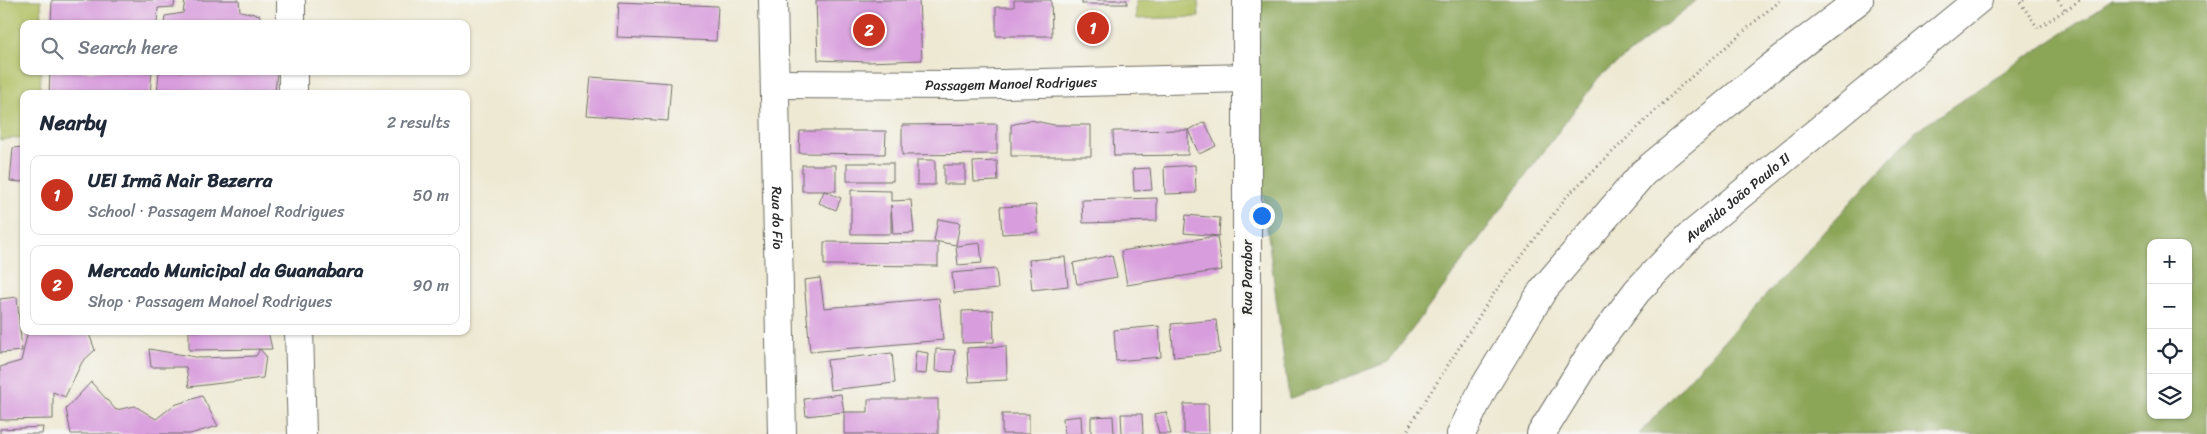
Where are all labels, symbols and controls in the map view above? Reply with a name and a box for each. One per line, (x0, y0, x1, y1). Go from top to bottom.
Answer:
pin: 1 (1077, 9, 1109, 47)
pin: 2 (853, 11, 885, 49)
search box (20, 20, 470, 75)
text: Search here (78, 31, 178, 64)
icon: search (38, 34, 66, 62)
street label: Passagem Manoel Rodrigues (925, 69, 1098, 98)
text: Nearby (40, 104, 106, 142)
text: 2 results (387, 108, 450, 137)
street label: Avenida João Paulo II (1678, 145, 1797, 249)
text: UEI Irmã Nair Bezerra (88, 164, 272, 197)
text: 1 (54, 181, 60, 210)
text: 50 m (413, 181, 449, 210)
street label: Rua do Fio (764, 186, 791, 250)
text: School · Passagem Manoel Rodrigues (88, 197, 344, 226)
your location (1249, 203, 1275, 229)
street label: Rua Parabor (1235, 238, 1260, 315)
map controls (2147, 239, 2192, 419)
button: + (2147, 239, 2192, 284)
text: Mercado Municipal da Guanabara (88, 254, 363, 287)
text: 2 (52, 271, 62, 300)
text: 90 m (413, 271, 449, 300)
button: − (2147, 284, 2192, 329)
text: Shop · Passagem Manoel Rodrigues (88, 287, 332, 316)
button: locate (2147, 329, 2192, 374)
button: layers (2147, 374, 2192, 419)

